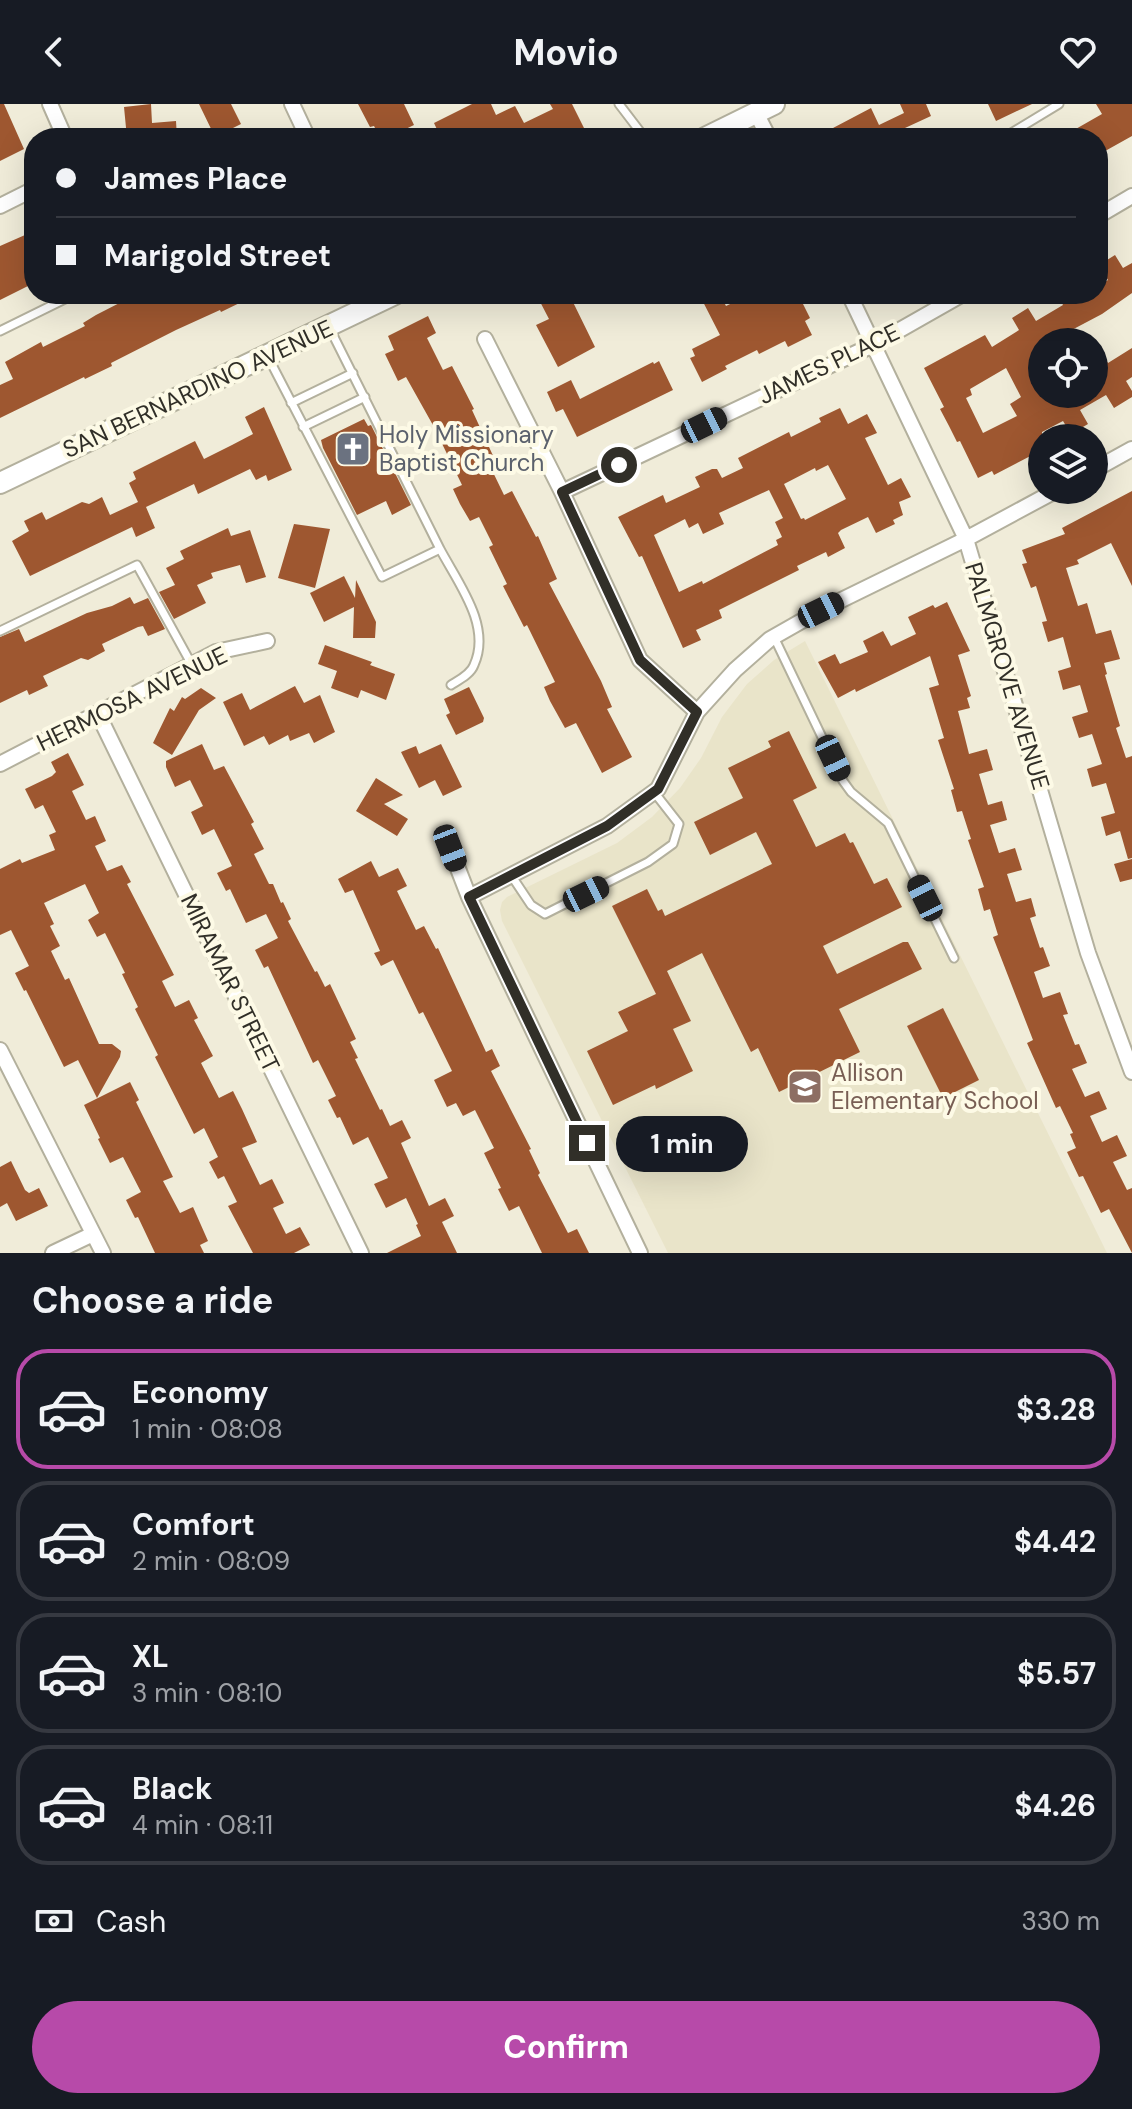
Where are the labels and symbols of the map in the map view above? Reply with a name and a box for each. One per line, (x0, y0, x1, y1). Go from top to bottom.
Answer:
street label: SAN BERNARDINO AVENUE (58, 312, 338, 465)
street label: JAMES PLACE (753, 316, 905, 411)
car (677, 404, 731, 446)
place label: Holy Missionary Baptist Church (379, 419, 554, 478)
church icon: Holy Missionary Baptist Church (334, 430, 372, 468)
route start (601, 447, 637, 483)
street label: PALMGROVE AVENUE (958, 558, 1057, 793)
car (794, 589, 848, 631)
street label: HERMOSA AVENUE (31, 639, 232, 758)
car (812, 731, 854, 785)
car (430, 821, 470, 875)
car (904, 871, 946, 925)
car (559, 873, 613, 915)
street label: MIRAMAR STREET (174, 889, 287, 1077)
place label: Allison Elementary School (831, 1057, 1039, 1116)
school or university icon: Allison Elementary School (786, 1068, 824, 1106)
callout: 1 min (615, 1115, 747, 1171)
route end (569, 1125, 605, 1161)

